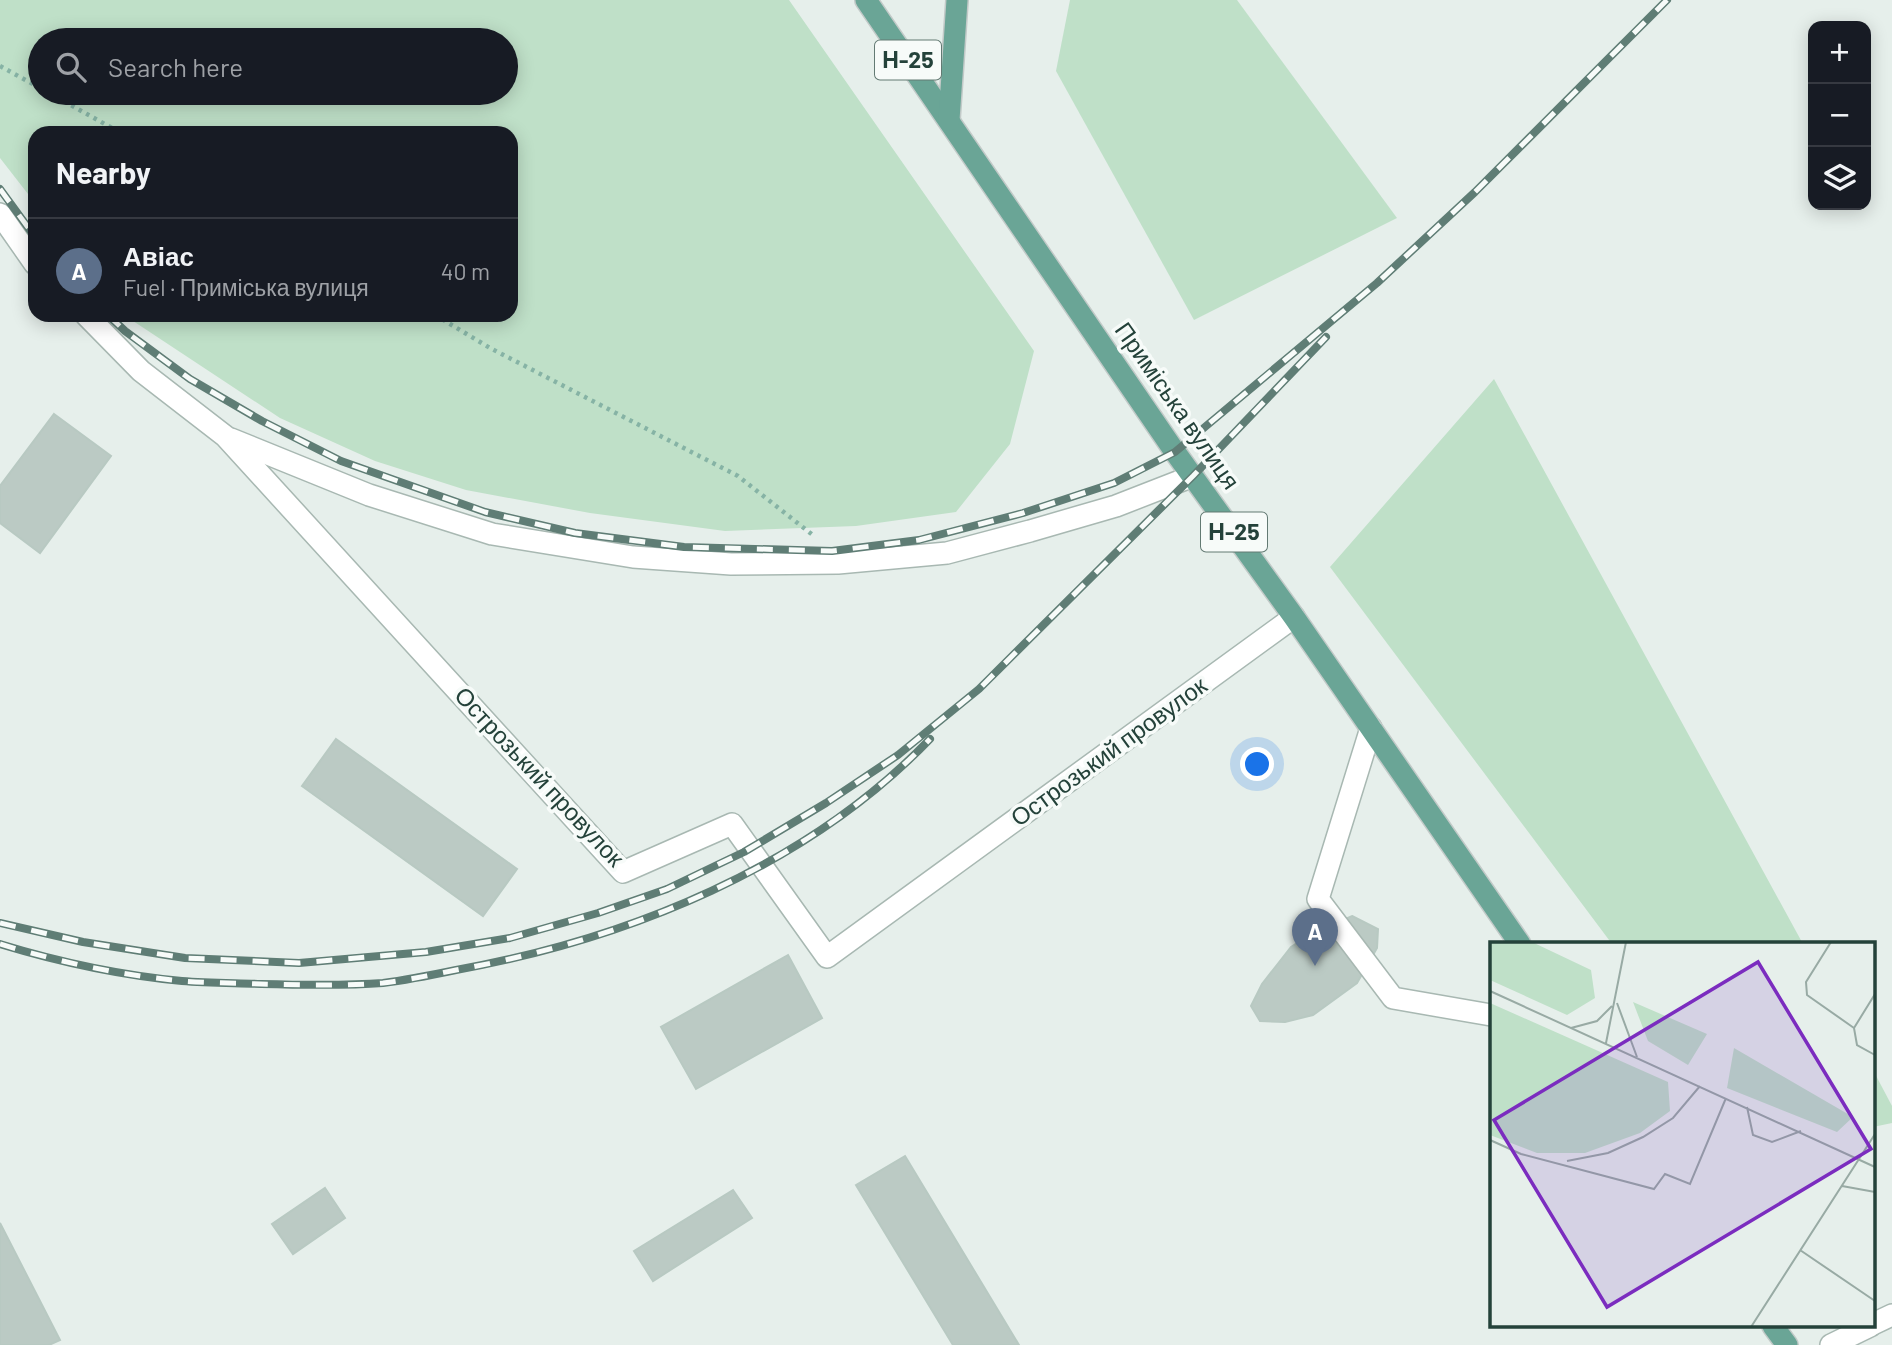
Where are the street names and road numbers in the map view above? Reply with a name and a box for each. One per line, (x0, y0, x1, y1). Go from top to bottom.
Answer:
road number: Н-25 (875, 40, 941, 80)
street label: Приміська вулиця (1110, 316, 1247, 494)
road number: Н-25 (1201, 512, 1267, 552)
street label: Острозький провулок (1004, 670, 1212, 832)
street label: Острозький провулок (449, 680, 631, 872)

